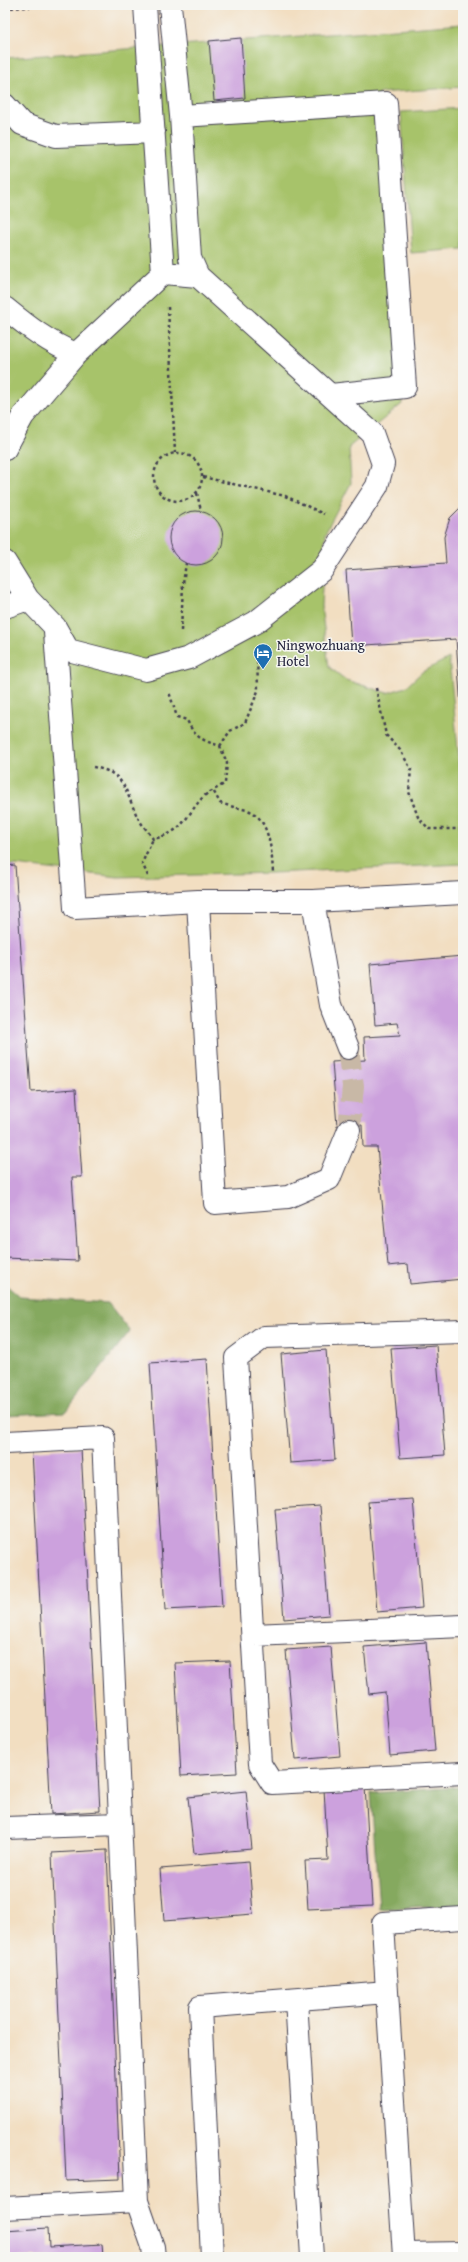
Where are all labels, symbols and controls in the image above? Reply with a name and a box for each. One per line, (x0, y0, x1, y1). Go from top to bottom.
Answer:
place label: Ningwozhuang Hotel (277, 635, 365, 671)
hotel icon: Ningwozhuang Hotel (252, 642, 274, 670)

